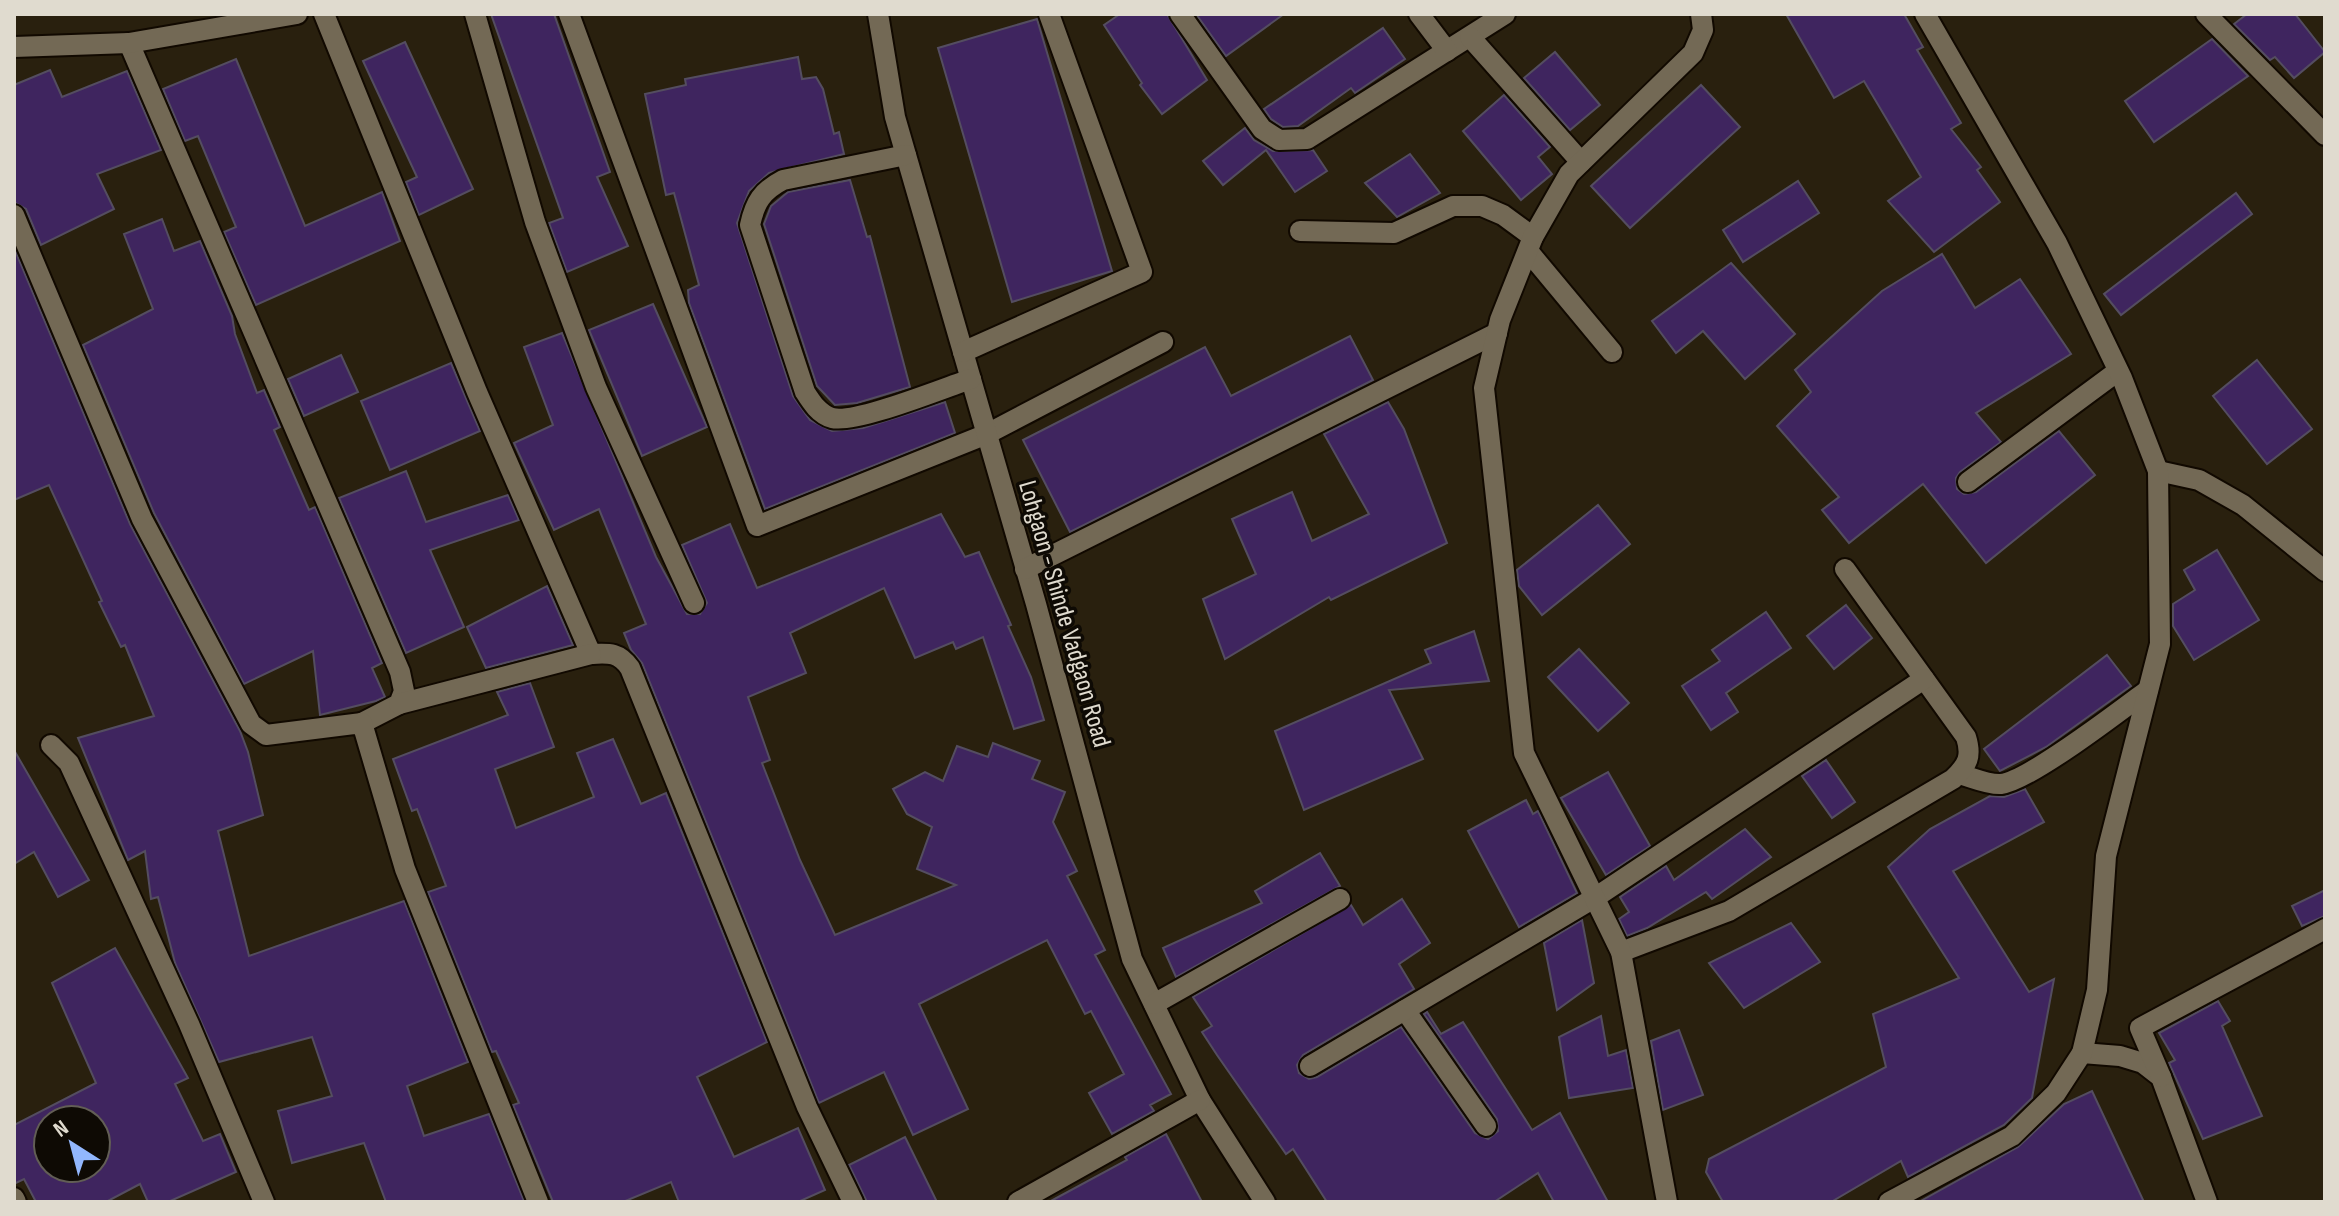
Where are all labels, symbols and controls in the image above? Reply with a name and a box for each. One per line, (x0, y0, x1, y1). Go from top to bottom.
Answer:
street label: Lohgaon - Shinde Vadgaon Road (1011, 477, 1117, 751)
north arrow (32, 1104, 112, 1184)
text: N (48, 1115, 74, 1143)

